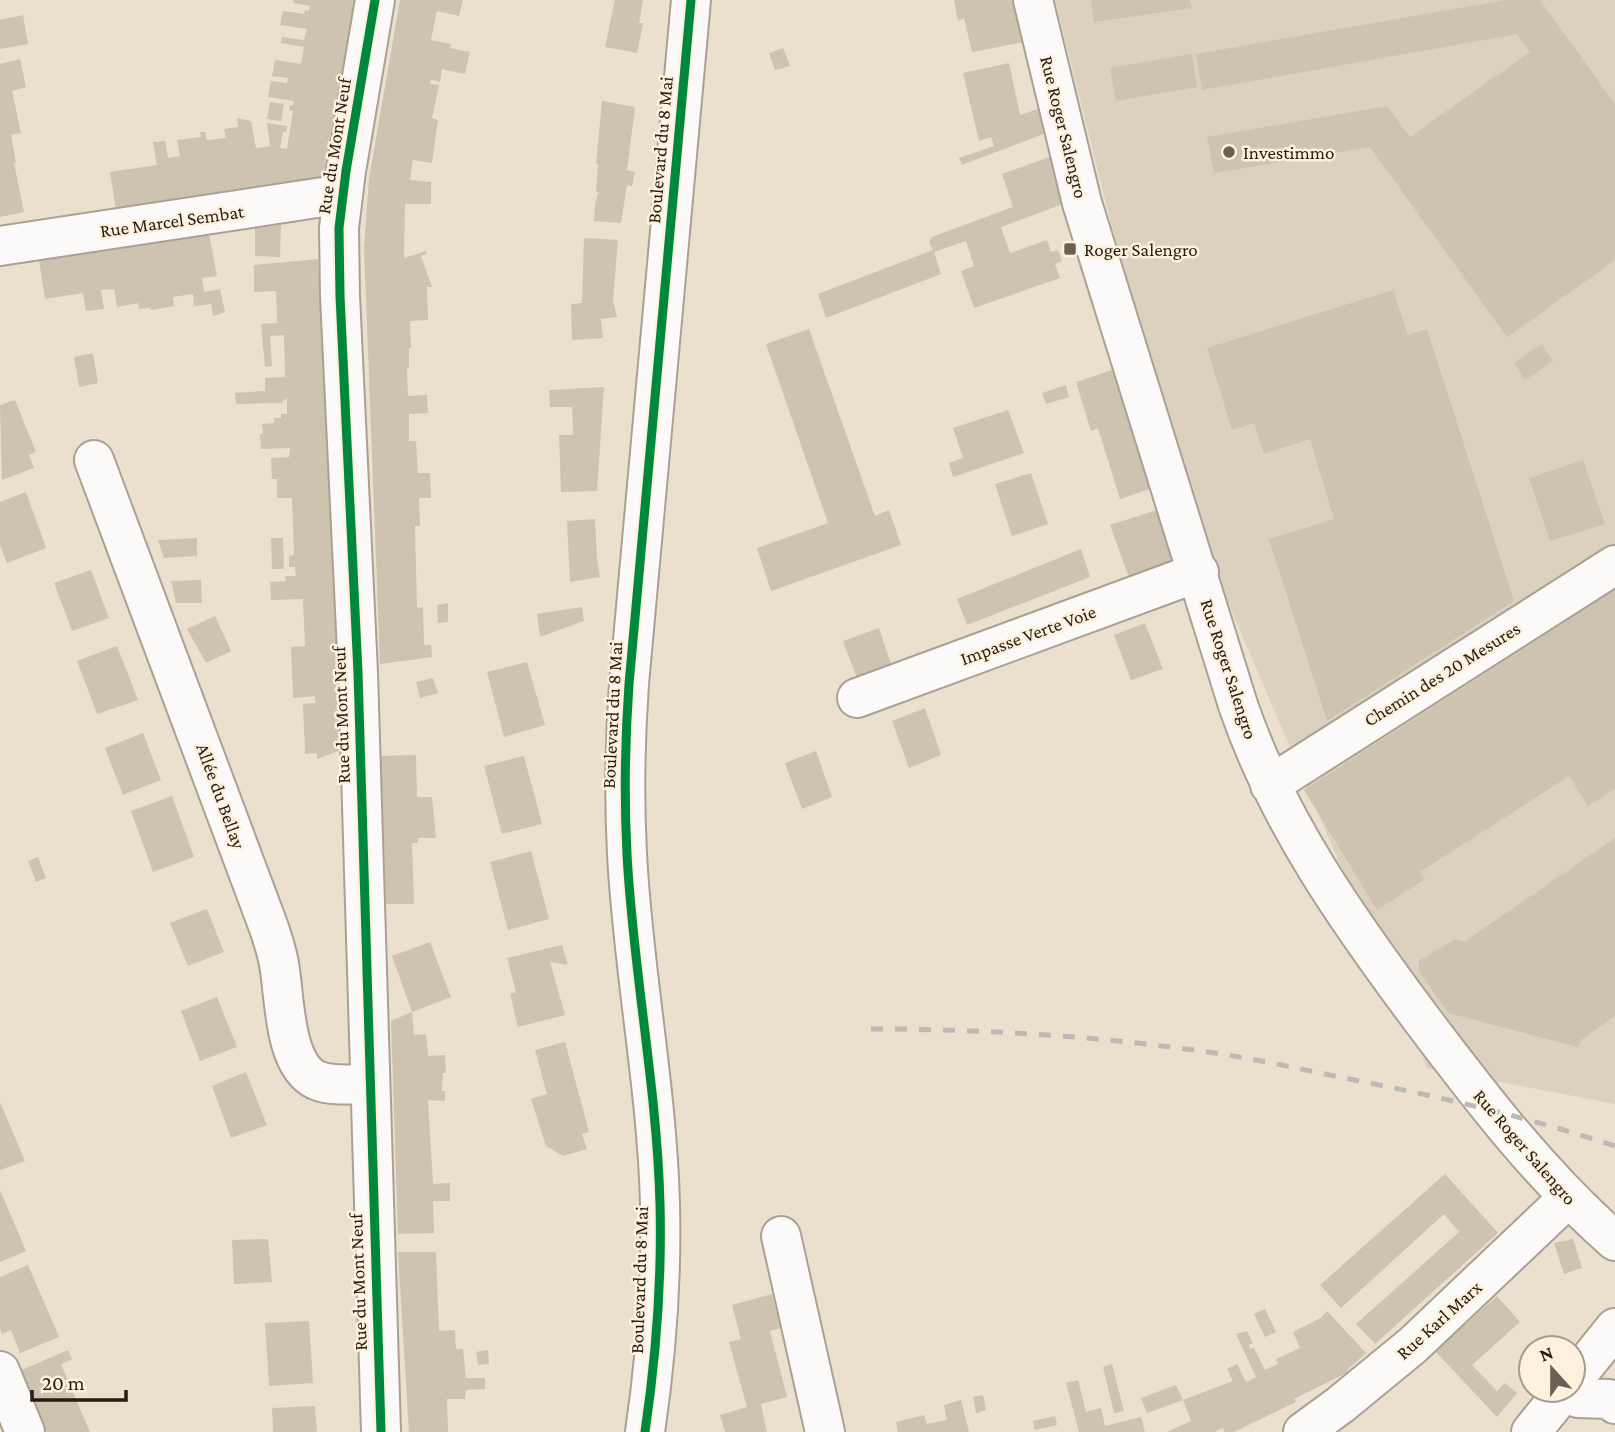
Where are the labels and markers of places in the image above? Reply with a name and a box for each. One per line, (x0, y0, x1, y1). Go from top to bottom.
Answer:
place label: Investimmo (1243, 142, 1335, 163)
marker: Investimmo (1221, 144, 1237, 160)
place label: Roger Salengro (1084, 239, 1198, 260)
marker: Roger Salengro (1062, 241, 1078, 257)

